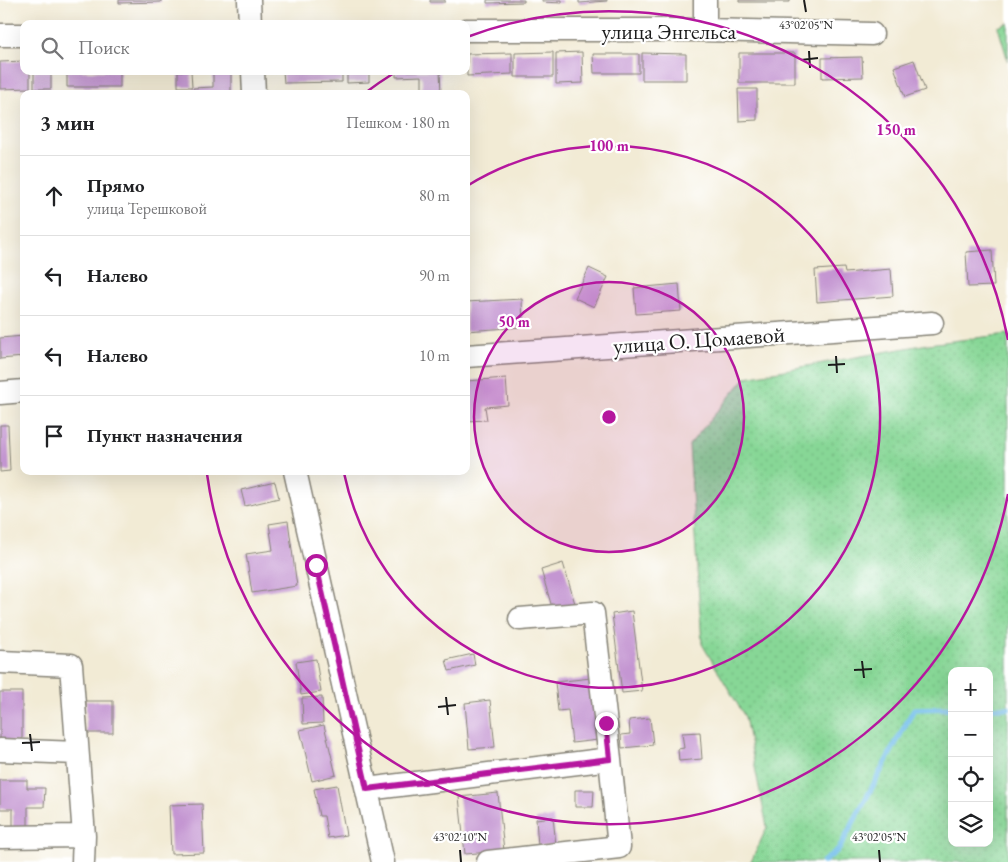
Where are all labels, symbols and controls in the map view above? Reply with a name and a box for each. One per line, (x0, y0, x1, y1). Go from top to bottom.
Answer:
street label: улица Энгельса (602, 17, 737, 46)
text: 43°02'05"N (779, 17, 833, 33)
search box (20, 20, 470, 75)
icon: search (38, 34, 66, 62)
text: Поиск (78, 35, 130, 60)
text: 3 мин (40, 109, 95, 136)
text: Пешком · 180 m (346, 112, 450, 133)
text: 150 m (876, 120, 916, 139)
text: 100 m (589, 136, 629, 155)
text: Прямо (87, 173, 145, 198)
icon: ahead (40, 182, 68, 210)
text: 80 m (419, 185, 450, 206)
text: улица Терешковой (87, 198, 207, 219)
icon: left (40, 262, 68, 290)
text: Налево (87, 263, 148, 288)
text: 90 m (419, 265, 450, 286)
text: 50 m (498, 312, 530, 331)
street label: улица О. Цомаевой (612, 320, 786, 360)
icon: left (40, 342, 68, 370)
text: Налево (87, 343, 148, 368)
text: 10 m (419, 345, 450, 366)
centre of rings (600, 408, 618, 426)
icon: arrive (40, 422, 68, 450)
text: Пункт назначения (87, 423, 243, 448)
route start (305, 554, 328, 577)
map controls (948, 667, 993, 847)
button: + (948, 667, 993, 712)
route end (595, 712, 618, 735)
button: − (948, 712, 993, 757)
button: locate (948, 757, 993, 802)
button: layers (948, 802, 993, 847)
text: 43°02'10"N (433, 829, 487, 845)
text: 43°02'05"N (852, 829, 906, 845)

